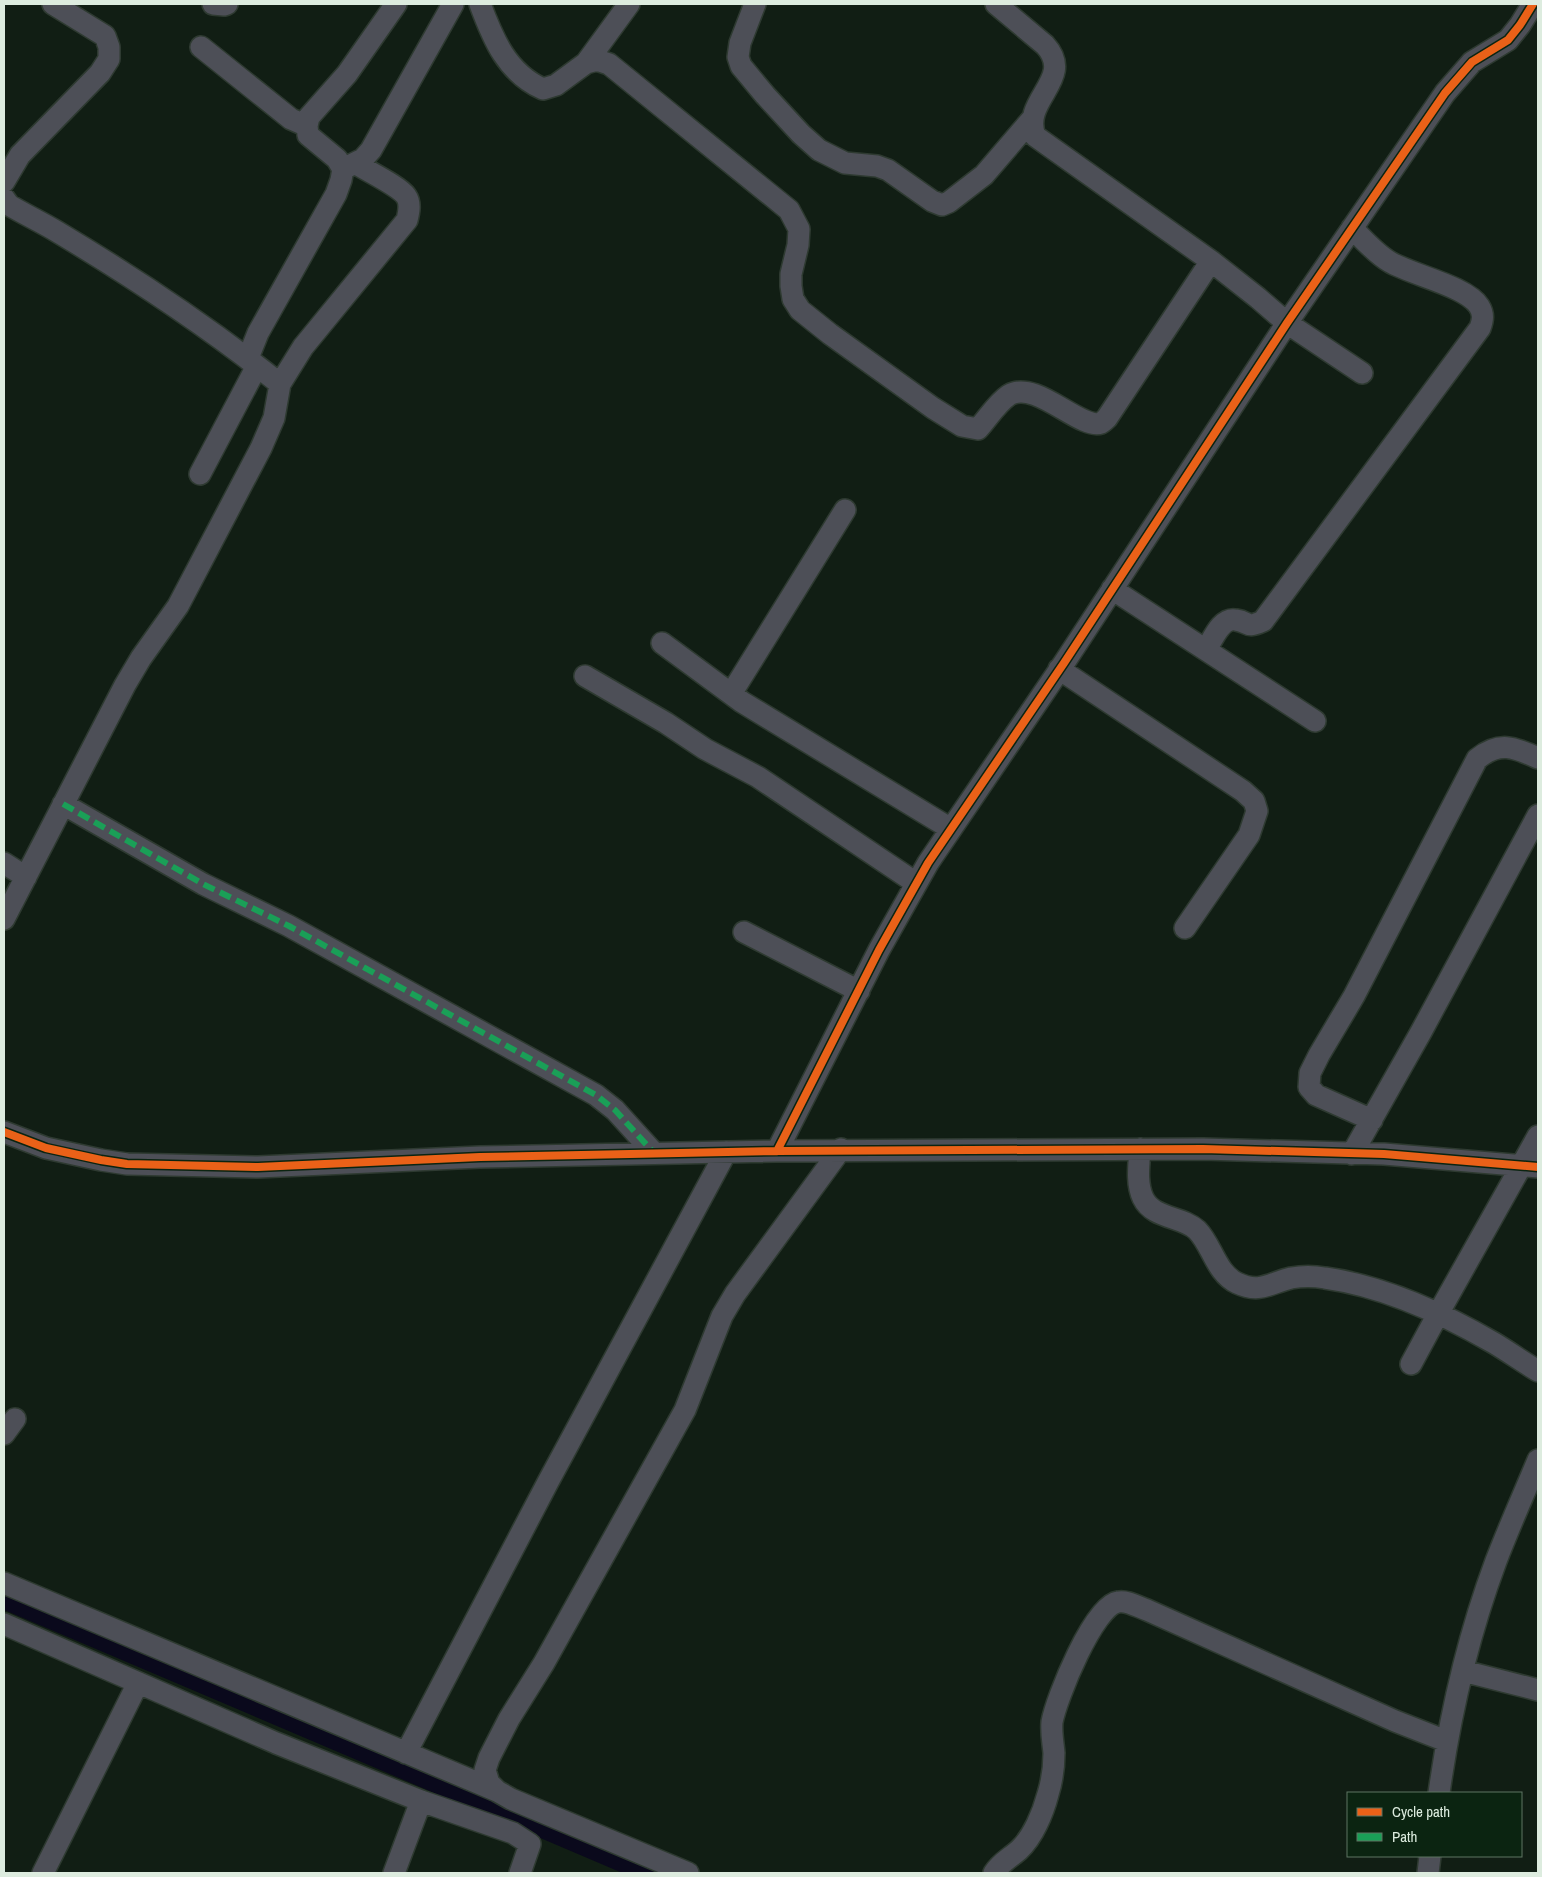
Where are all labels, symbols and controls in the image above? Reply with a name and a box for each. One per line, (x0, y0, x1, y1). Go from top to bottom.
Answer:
legend (1347, 1792, 1522, 1857)
text: Cycle path (1392, 1801, 1450, 1822)
text: Path (1392, 1826, 1417, 1847)

